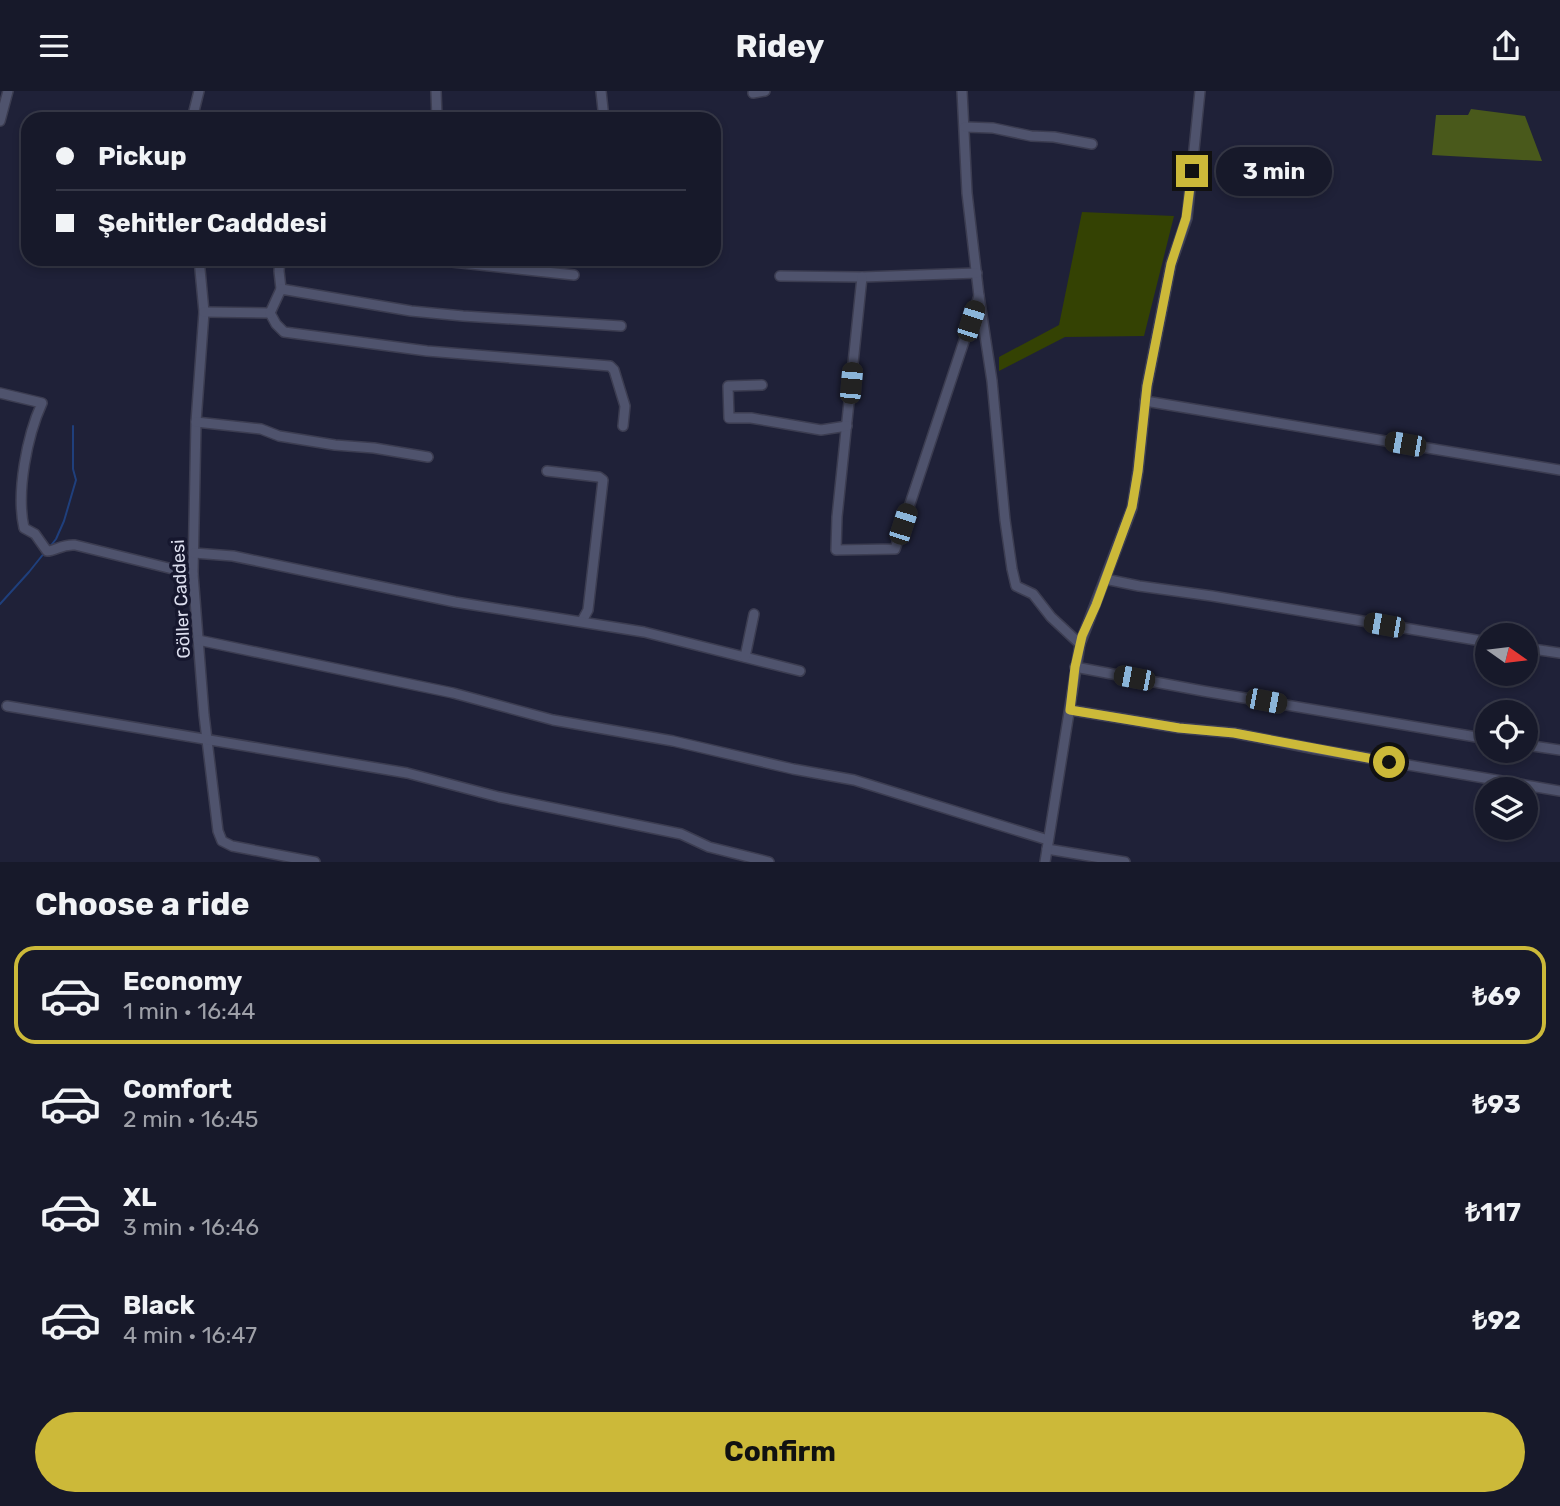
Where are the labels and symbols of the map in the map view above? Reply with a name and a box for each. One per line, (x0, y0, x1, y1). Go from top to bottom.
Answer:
callout: 3 min (1216, 147, 1332, 195)
route end (1176, 155, 1208, 187)
car (955, 298, 988, 344)
car (839, 361, 864, 405)
car (1383, 430, 1428, 458)
car (887, 501, 920, 547)
street label: Göller Caddesi (167, 539, 195, 659)
car (1362, 611, 1407, 639)
north arrow (1475, 623, 1538, 686)
car (1112, 664, 1157, 692)
car (1244, 687, 1289, 715)
route start (1373, 746, 1405, 778)

